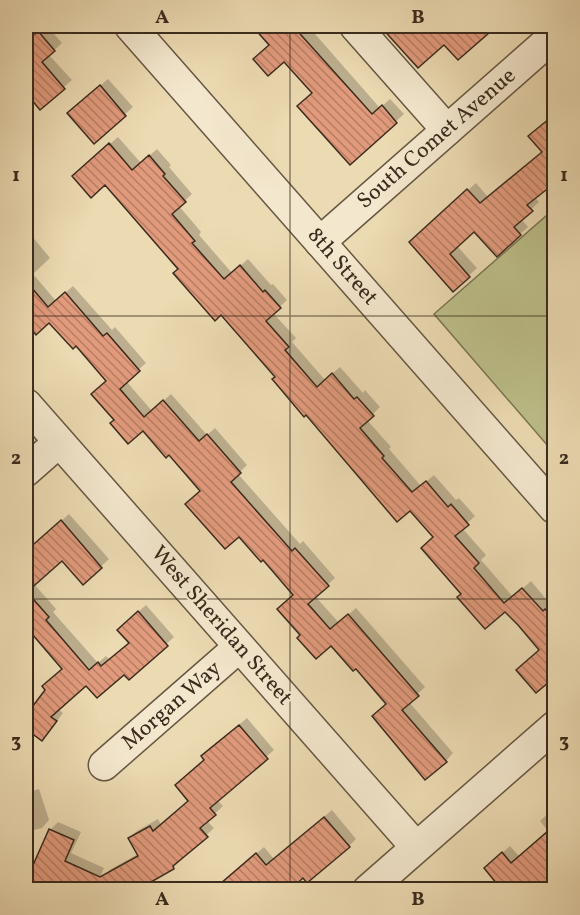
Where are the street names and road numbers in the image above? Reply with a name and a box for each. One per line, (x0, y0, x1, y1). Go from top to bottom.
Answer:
street label: South Comet Avenue (351, 61, 523, 217)
street label: 8th Street (299, 221, 385, 313)
street label: West Sheridan Street (143, 539, 299, 713)
street label: Morgan Way (116, 654, 229, 758)

